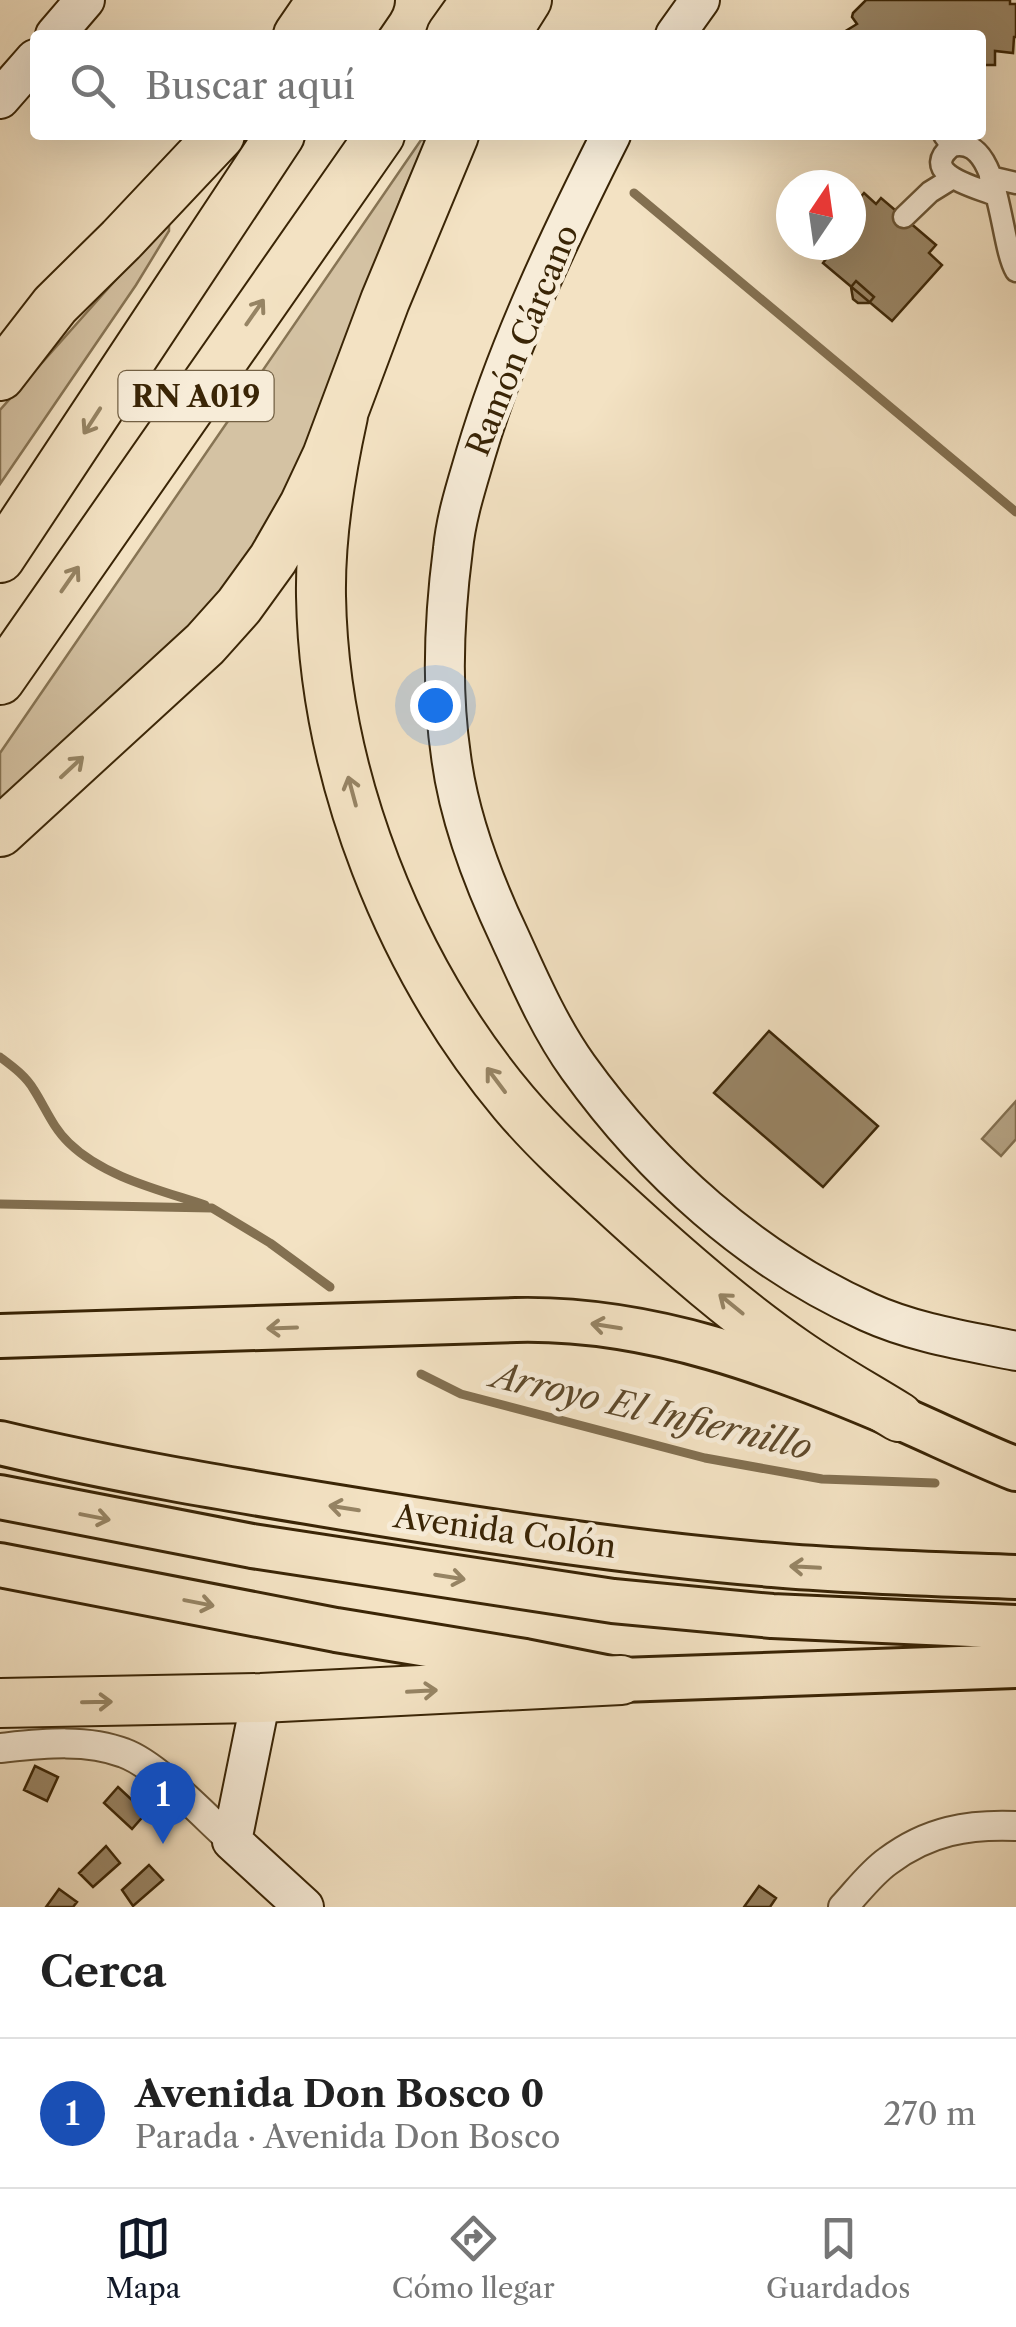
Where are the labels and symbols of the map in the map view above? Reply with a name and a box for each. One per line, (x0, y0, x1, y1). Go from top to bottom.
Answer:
north arrow (776, 170, 866, 260)
street label: Ramón Cárcano (458, 219, 586, 461)
one-way arrow (244, 299, 265, 326)
road number: RN A019 (119, 371, 274, 421)
one-way arrow (81, 406, 102, 435)
one-way arrow (59, 565, 80, 593)
your location (410, 680, 461, 731)
one-way arrow (59, 756, 84, 779)
one-way arrow (341, 776, 360, 807)
one-way arrow (486, 1067, 507, 1094)
one-way arrow (718, 1294, 745, 1315)
one-way arrow (590, 1316, 623, 1334)
one-way arrow (266, 1319, 298, 1338)
water label: Arroyo El Infiernillo (483, 1352, 816, 1469)
street label: Avenida Colón (390, 1496, 619, 1566)
one-way arrow (328, 1498, 361, 1517)
one-way arrow (79, 1508, 111, 1527)
one-way arrow (789, 1557, 822, 1576)
one-way arrow (434, 1568, 466, 1587)
one-way arrow (182, 1594, 215, 1613)
one-way arrow (406, 1681, 438, 1700)
one-way arrow (80, 1692, 113, 1712)
pin: 1 (130, 1762, 196, 1844)

